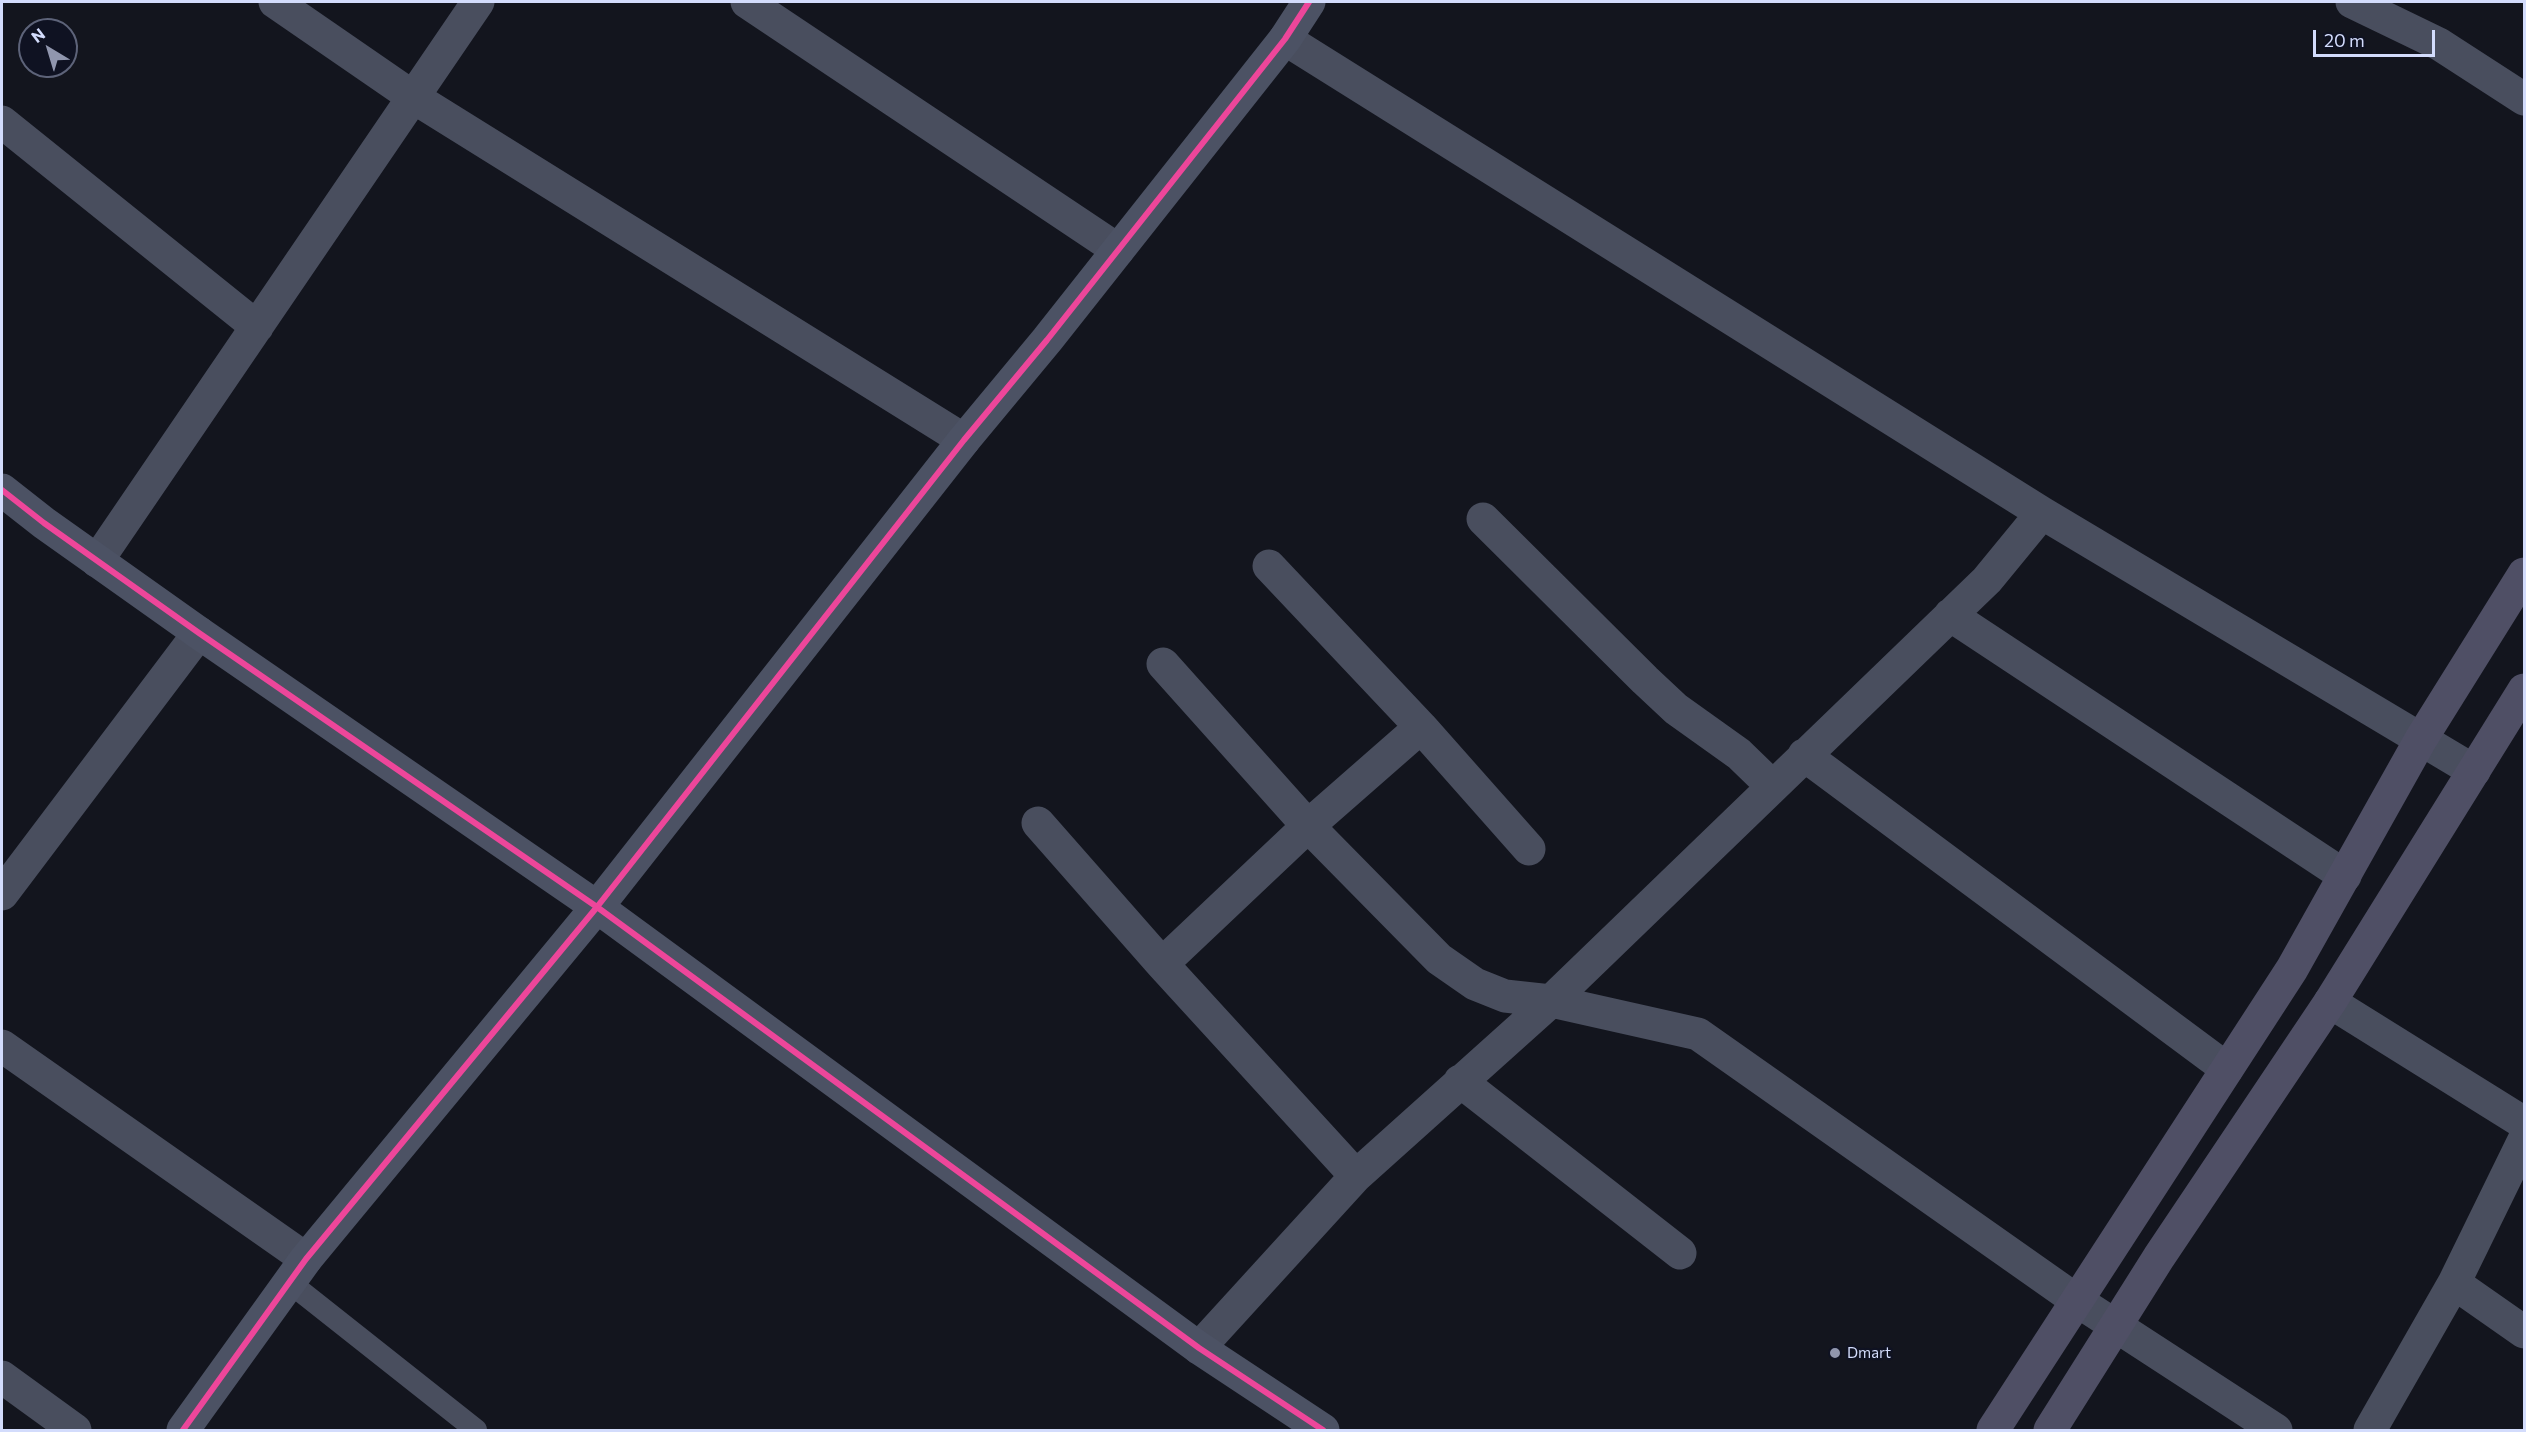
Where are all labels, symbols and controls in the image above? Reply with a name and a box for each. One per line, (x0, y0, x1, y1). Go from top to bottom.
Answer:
north arrow (18, 18, 78, 78)
scale bar (2316, 18, 2438, 56)
text: N (27, 24, 48, 46)
text: 20 m (2324, 29, 2365, 51)
place label: Dmart (1847, 1344, 1891, 1362)
marker: Dmart (1828, 1346, 1842, 1360)

